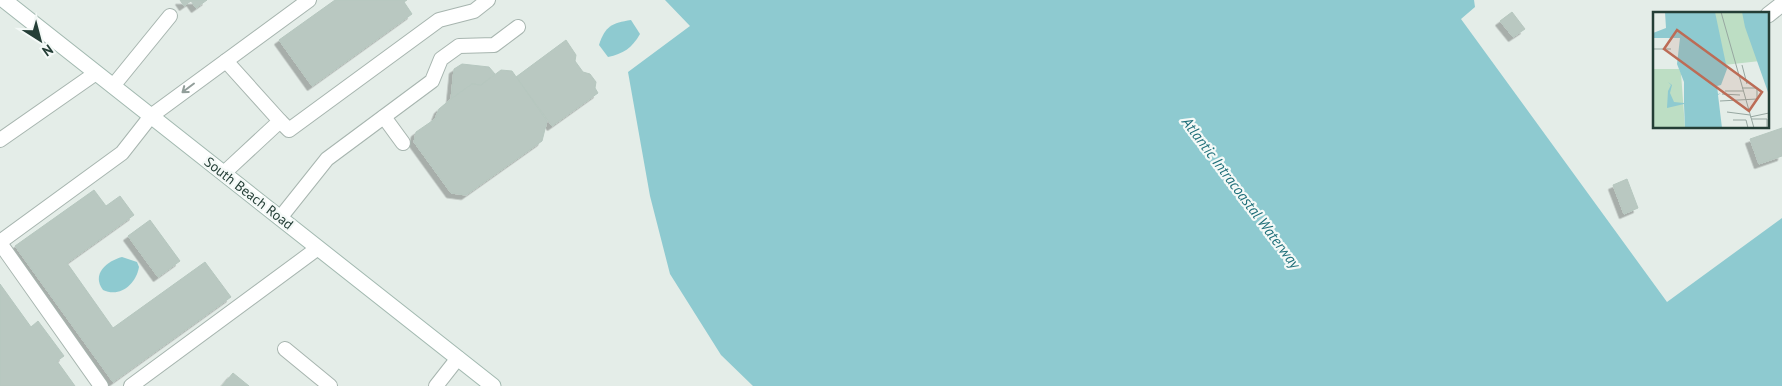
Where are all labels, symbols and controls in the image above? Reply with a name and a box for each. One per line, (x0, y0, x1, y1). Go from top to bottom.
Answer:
inset map (1653, 12, 1770, 129)
north arrow (15, 15, 65, 65)
text: N (39, 41, 57, 61)
one-way arrow (181, 83, 195, 93)
water label: Atlantic Intracoastal Waterway (1177, 112, 1306, 274)
street label: South Beach Road (201, 153, 297, 233)

